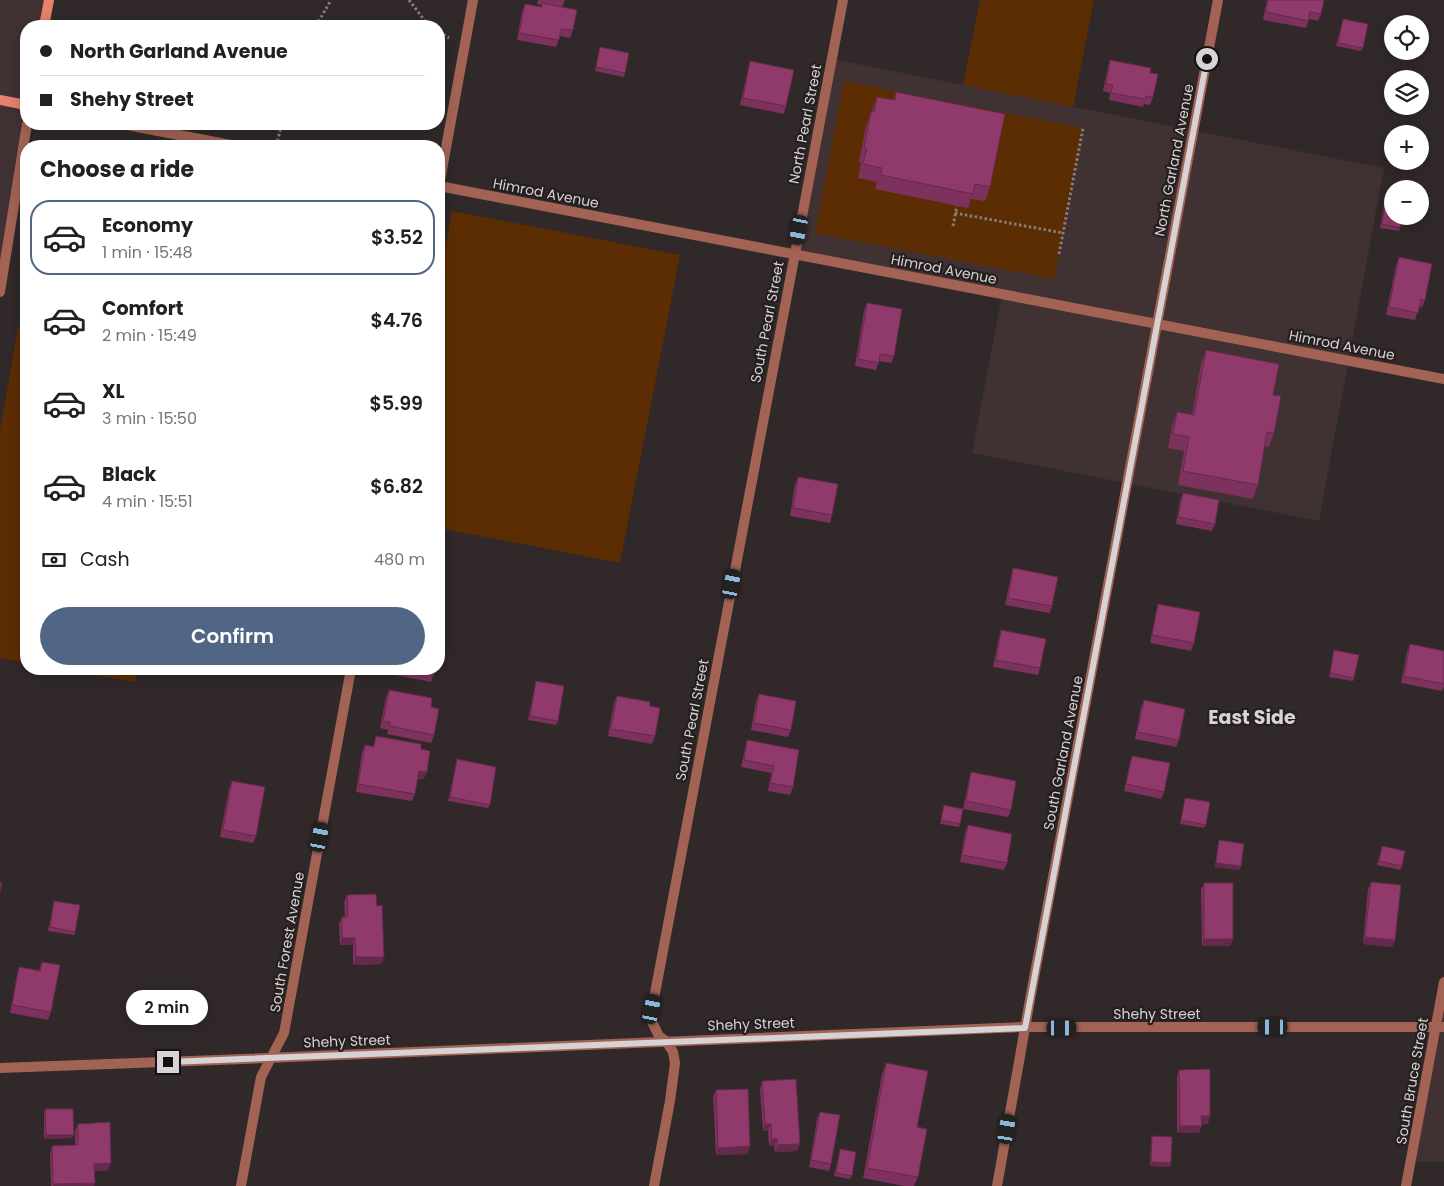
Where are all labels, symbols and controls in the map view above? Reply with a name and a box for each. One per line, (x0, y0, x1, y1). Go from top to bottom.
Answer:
map controls (1384, 15, 1429, 225)
button: locate (1384, 15, 1429, 60)
text: North Garland Avenue (70, 38, 288, 65)
route start (1196, 48, 1218, 70)
street label: North Pearl Street (784, 62, 826, 186)
button: layers (1384, 70, 1429, 115)
street label: North Garland Avenue (1149, 82, 1199, 238)
text: Shehy Street (70, 86, 194, 113)
button: + (1384, 125, 1429, 170)
text: Choose a ride (40, 154, 194, 185)
street label: Himrod Avenue (491, 173, 601, 213)
button: − (1384, 180, 1429, 225)
text: Economy (102, 212, 193, 239)
car (788, 214, 809, 246)
icon: car (42, 215, 87, 260)
text: $3.52 (371, 224, 423, 251)
text: 1 min · 15:48 (102, 241, 193, 264)
street label: Himrod Avenue (889, 249, 999, 289)
street label: South Pearl Street (745, 259, 789, 385)
text: Comfort (102, 295, 184, 322)
icon: car (42, 298, 87, 343)
text: $4.76 (371, 307, 423, 334)
text: 2 min · 15:49 (102, 324, 197, 347)
street label: Himrod Avenue (1287, 325, 1397, 365)
text: XL (102, 378, 125, 405)
icon: car (42, 381, 87, 426)
text: $5.99 (370, 390, 423, 417)
text: 3 min · 15:50 (102, 407, 197, 430)
text: Black (102, 461, 156, 488)
icon: car (42, 464, 87, 509)
text: $6.82 (370, 473, 423, 500)
text: 4 min · 15:51 (102, 490, 193, 513)
icon: cash (40, 546, 68, 574)
text: Cash (80, 546, 130, 573)
text: 480 m (374, 548, 425, 571)
car (721, 568, 742, 600)
button: Confirm (40, 607, 425, 665)
street label: South Pearl Street (670, 657, 714, 783)
street label: South Garland Avenue (1038, 674, 1088, 832)
district label: East Side (1208, 704, 1296, 731)
car (309, 821, 330, 853)
street label: South Forest Avenue (265, 870, 309, 1014)
callout: 2 min (127, 990, 209, 1024)
car (641, 993, 662, 1025)
text: 2 min (145, 996, 189, 1019)
street label: Shehy Street (1113, 1004, 1201, 1024)
street label: Shehy Street (707, 1012, 795, 1036)
street label: South Bruce Street (1391, 1016, 1433, 1146)
car (1258, 1020, 1288, 1035)
car (1047, 1021, 1077, 1036)
street label: Shehy Street (303, 1029, 391, 1053)
route end (157, 1051, 179, 1073)
car (997, 1113, 1016, 1145)

